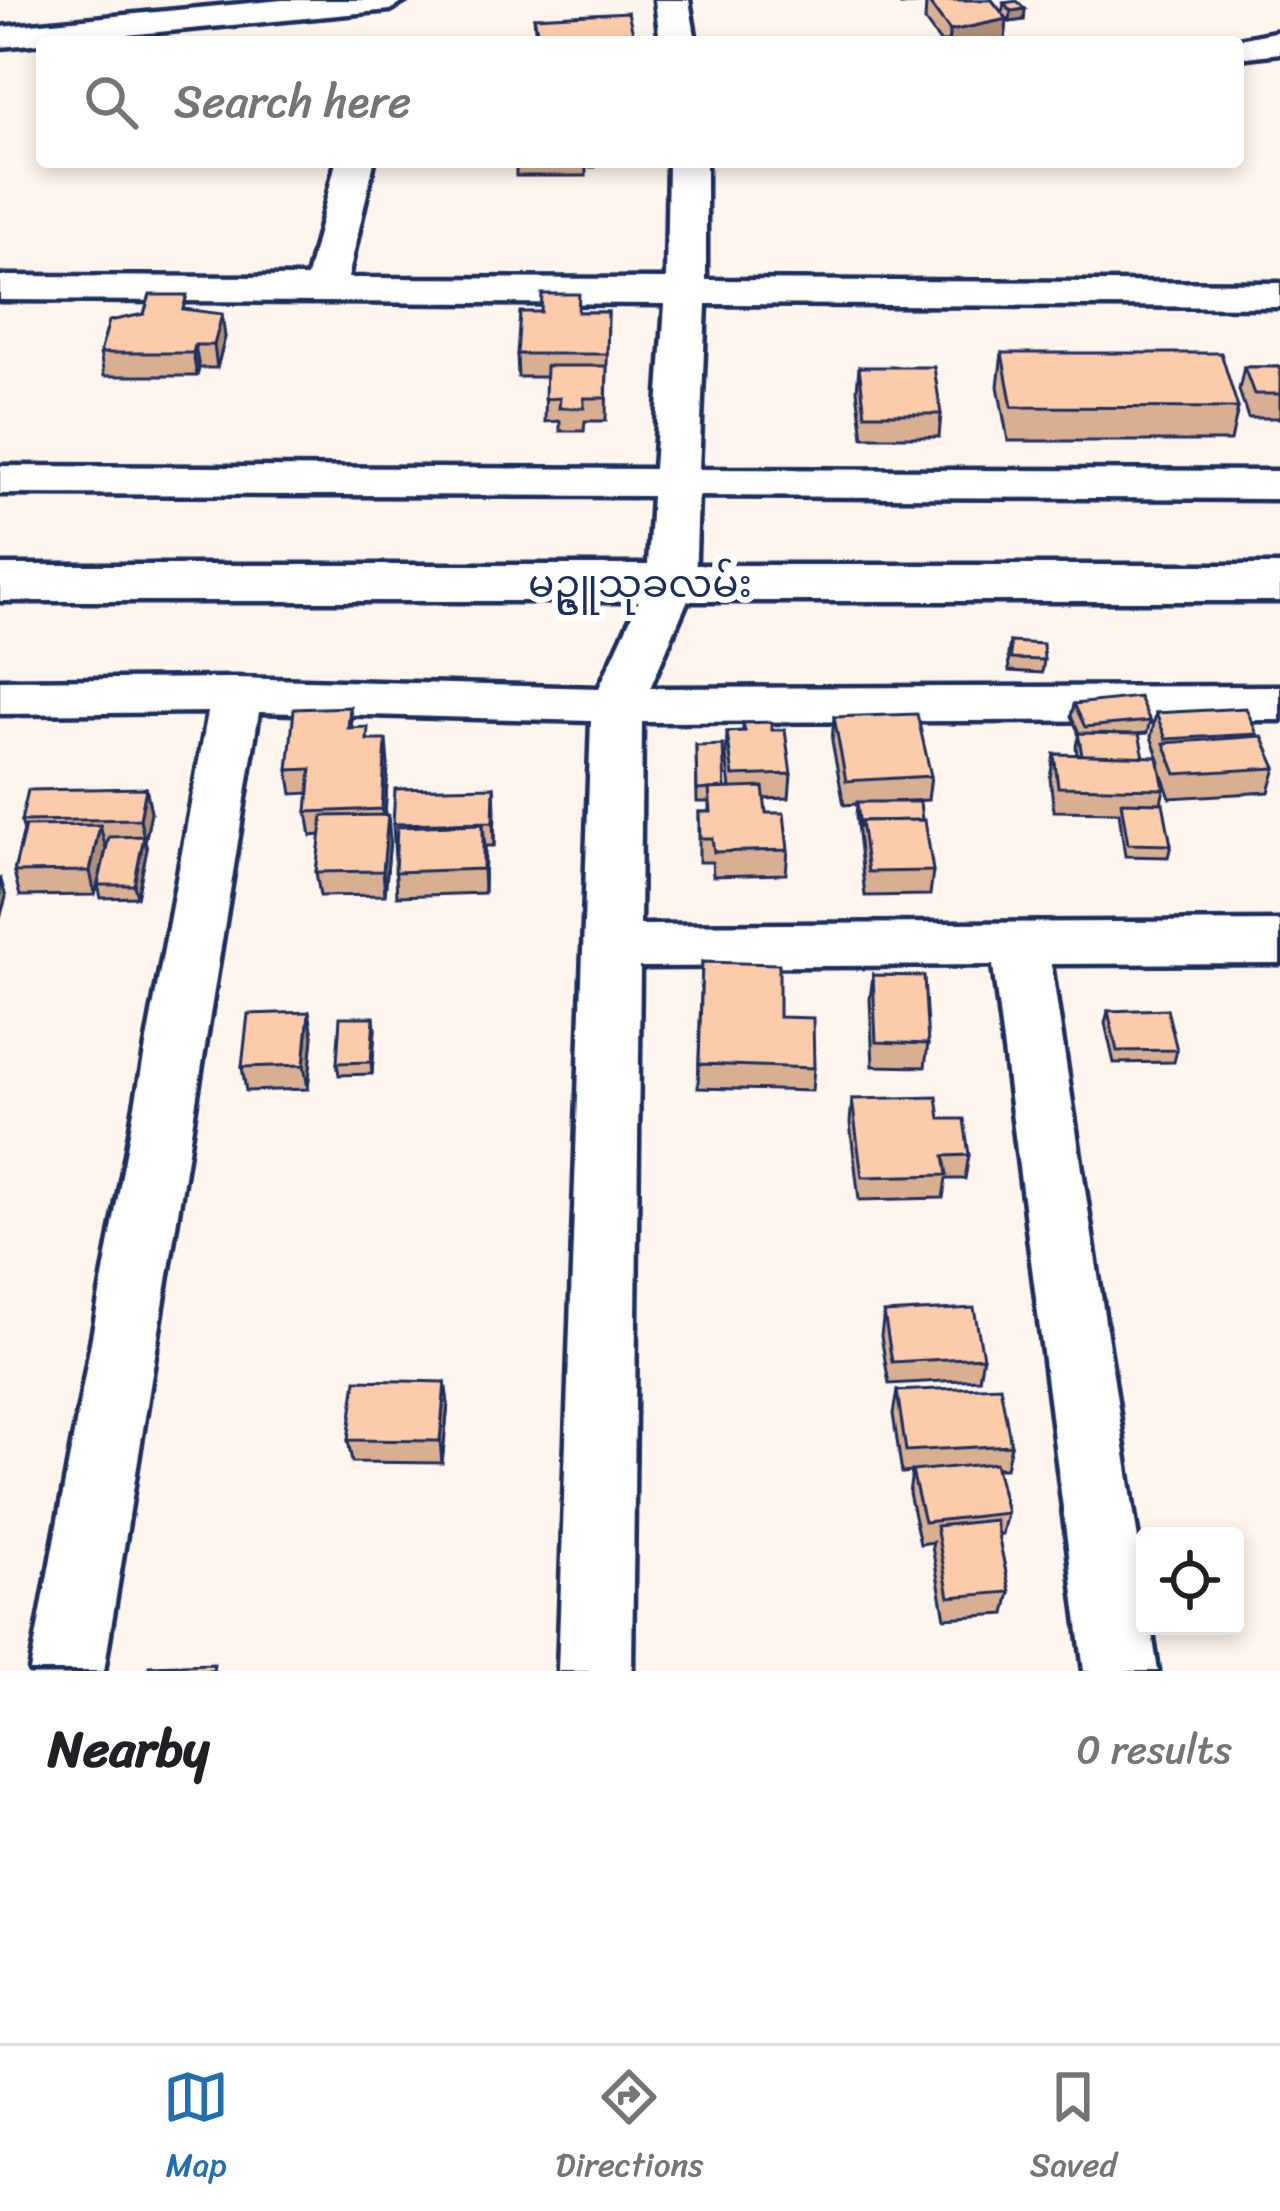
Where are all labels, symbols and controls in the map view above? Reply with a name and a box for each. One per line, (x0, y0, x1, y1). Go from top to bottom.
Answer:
search box (36, 36, 1244, 168)
text: Search here (174, 62, 411, 142)
icon: search (78, 69, 144, 135)
street label: မဥ္ဇူသုခလမ်း (528, 549, 752, 618)
map controls (1136, 1527, 1244, 1635)
button: locate (1136, 1527, 1244, 1635)
text: Nearby (48, 1704, 209, 1794)
text: 0 results (1076, 1715, 1232, 1784)
tab: Map (163, 2064, 229, 2194)
tab: Directions (556, 2064, 703, 2194)
tab: Saved (1030, 2064, 1117, 2194)

